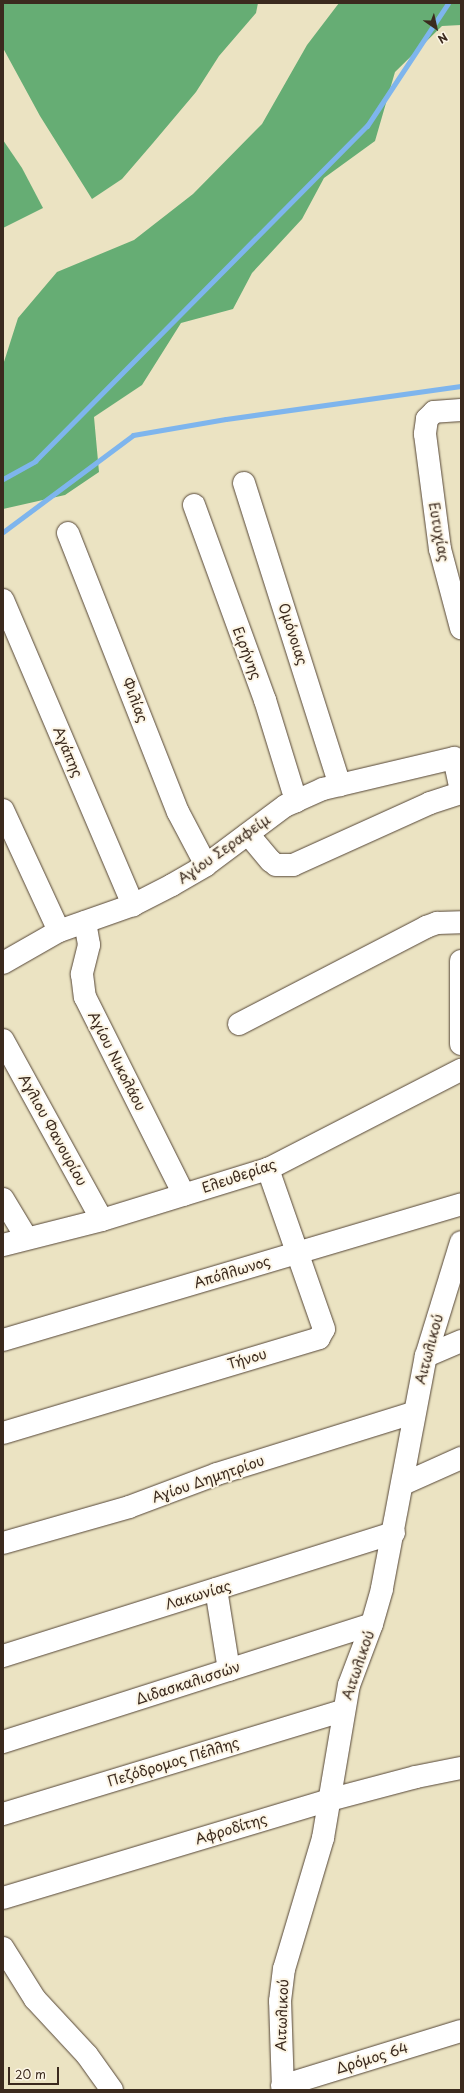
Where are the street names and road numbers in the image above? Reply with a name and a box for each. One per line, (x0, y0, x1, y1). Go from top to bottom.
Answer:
street label: Ευτυχίας (425, 501, 453, 563)
street label: Ομόνοιας (275, 601, 311, 667)
street label: Ειρήνης (229, 624, 265, 682)
street label: Φιλίας (119, 675, 151, 725)
street label: Αγάπης (50, 724, 86, 780)
street label: Αγίου Σεραφείμ (175, 811, 273, 887)
street label: Αγίου Νικολάου (85, 1009, 149, 1113)
street label: Αγλιου Φανουρίου (15, 1071, 91, 1189)
street label: Ελευθερίας (200, 1155, 278, 1197)
street label: Απόλλωνος (192, 1252, 272, 1292)
street label: Αιτωλικού (412, 1312, 446, 1386)
street label: Τήνου (225, 1345, 269, 1373)
street label: Αγίου Δημητρίου (150, 1452, 266, 1506)
street label: Λακωνίας (163, 1577, 233, 1613)
street label: Αιτωλικού (338, 1628, 378, 1702)
street label: Διδασκαλισσών (134, 1658, 242, 1708)
street label: Πεζόδρομος Πέλλης (105, 1734, 241, 1790)
street label: Αφροδίτης (193, 1810, 269, 1848)
street label: Αιτωλικού (272, 1979, 292, 2051)
street label: Δρόμος 64 (334, 2039, 410, 2077)

